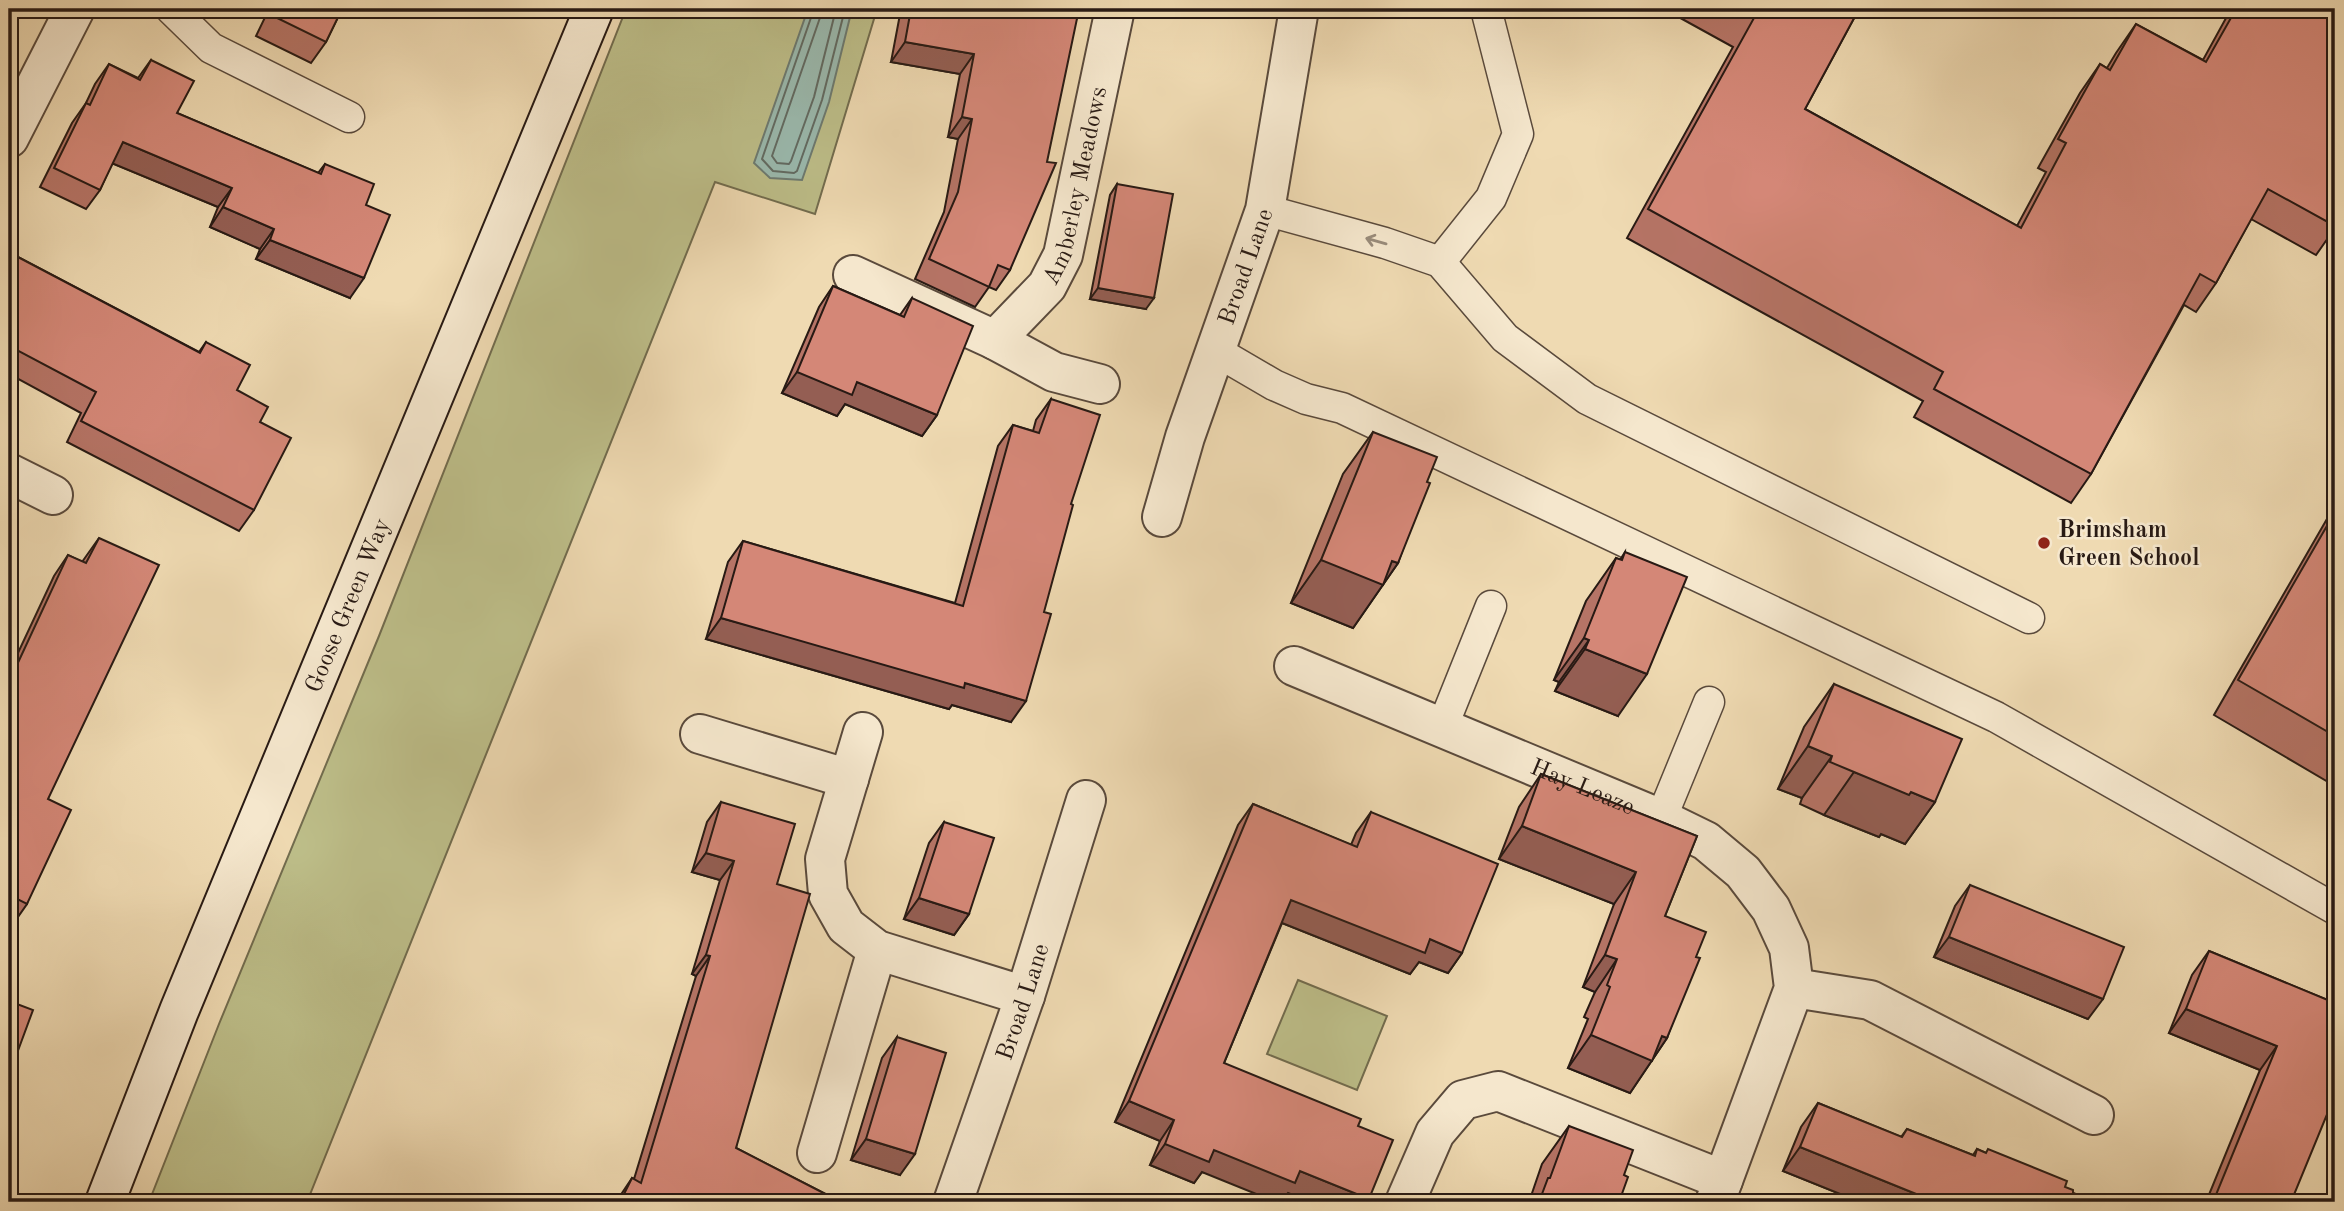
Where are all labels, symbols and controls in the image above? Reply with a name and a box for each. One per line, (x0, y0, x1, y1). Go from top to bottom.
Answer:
street label: Amberley Meadows (1040, 85, 1112, 290)
street label: Broad Lane (1215, 206, 1278, 328)
one-way arrow (1365, 233, 1387, 246)
street label: Goose Green Way (302, 515, 396, 697)
place label: Brimsham Green School (2058, 519, 2200, 571)
marker: Brimsham Green School (2036, 535, 2052, 551)
street label: Hay Leaze (1527, 756, 1638, 821)
street label: Broad Lane (993, 941, 1055, 1064)

